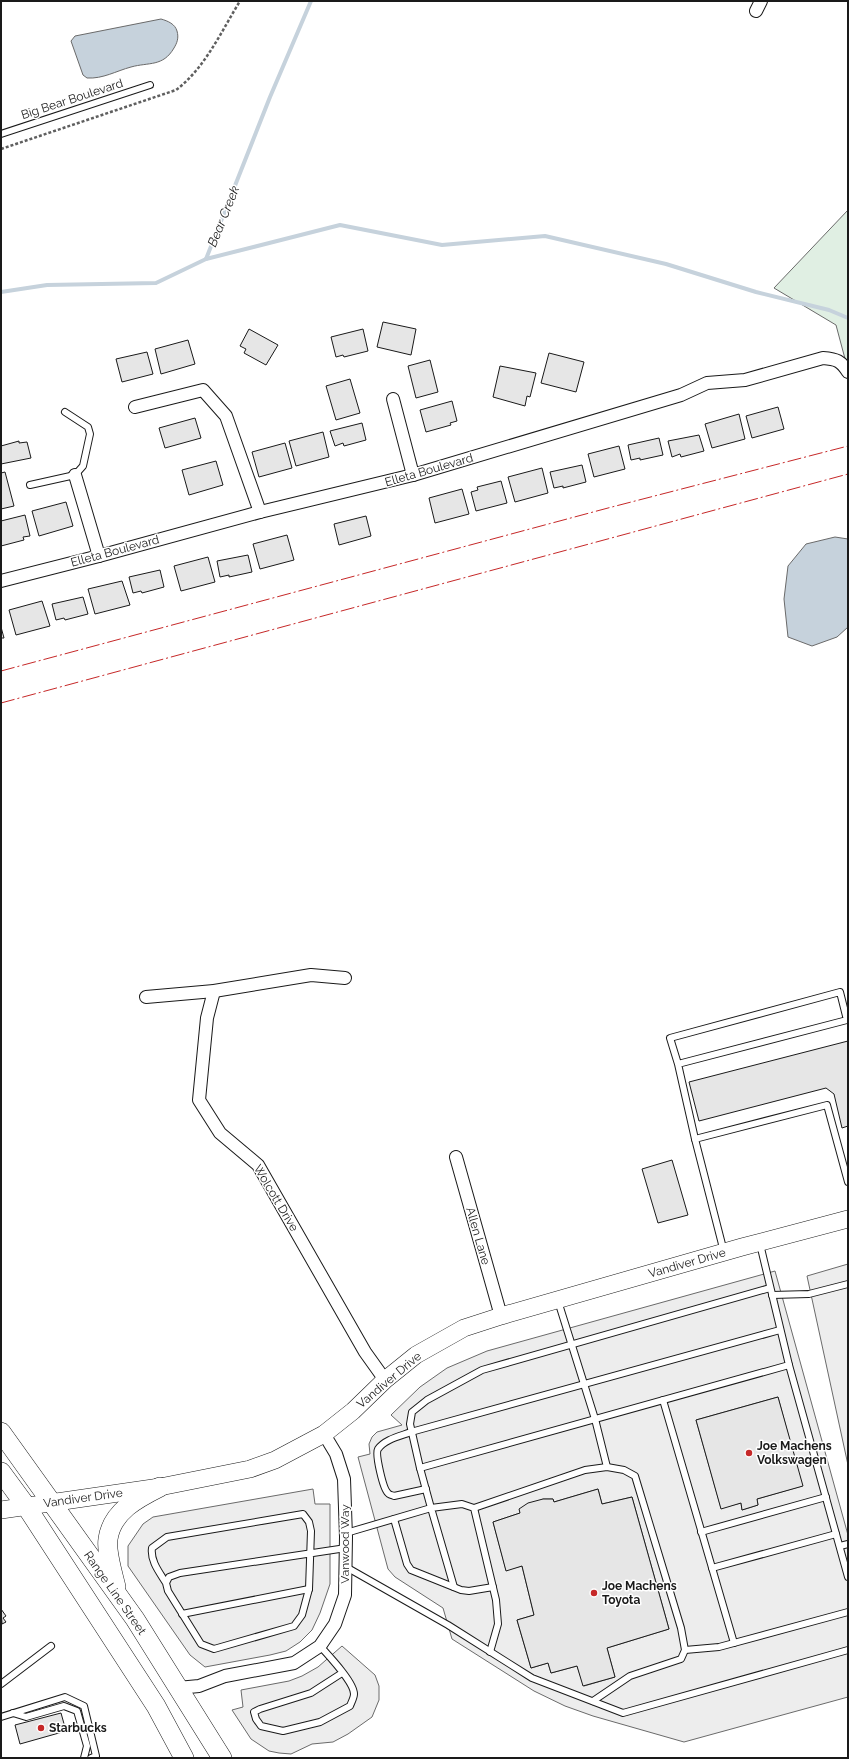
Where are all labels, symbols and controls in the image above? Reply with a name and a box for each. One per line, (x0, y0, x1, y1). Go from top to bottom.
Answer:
street label: Big Bear Boulevard (19, 76, 125, 122)
water label: Bear Creek (204, 184, 242, 249)
street label: Elleta Boulevard (383, 451, 475, 489)
street label: Elleta Boulevard (69, 532, 161, 570)
street label: Wolcott Drive (251, 1162, 301, 1234)
street label: Allen Lane (463, 1206, 493, 1266)
street label: Vandiver Drive (647, 1245, 727, 1281)
street label: Vandiver Drive (354, 1349, 424, 1411)
place label: Joe Machens Volkswagen (757, 1439, 832, 1467)
marker: Joe Machens Volkswagen (744, 1448, 754, 1458)
street label: Vandiver Drive (42, 1486, 124, 1510)
street label: Vanwood Way (338, 1504, 352, 1584)
street label: Range Line Street (81, 1549, 149, 1637)
place label: Joe Machens Toyota (602, 1579, 677, 1607)
marker: Joe Machens Toyota (589, 1588, 599, 1598)
place label: Starbucks (49, 1721, 107, 1735)
marker: Starbucks (36, 1723, 46, 1733)

